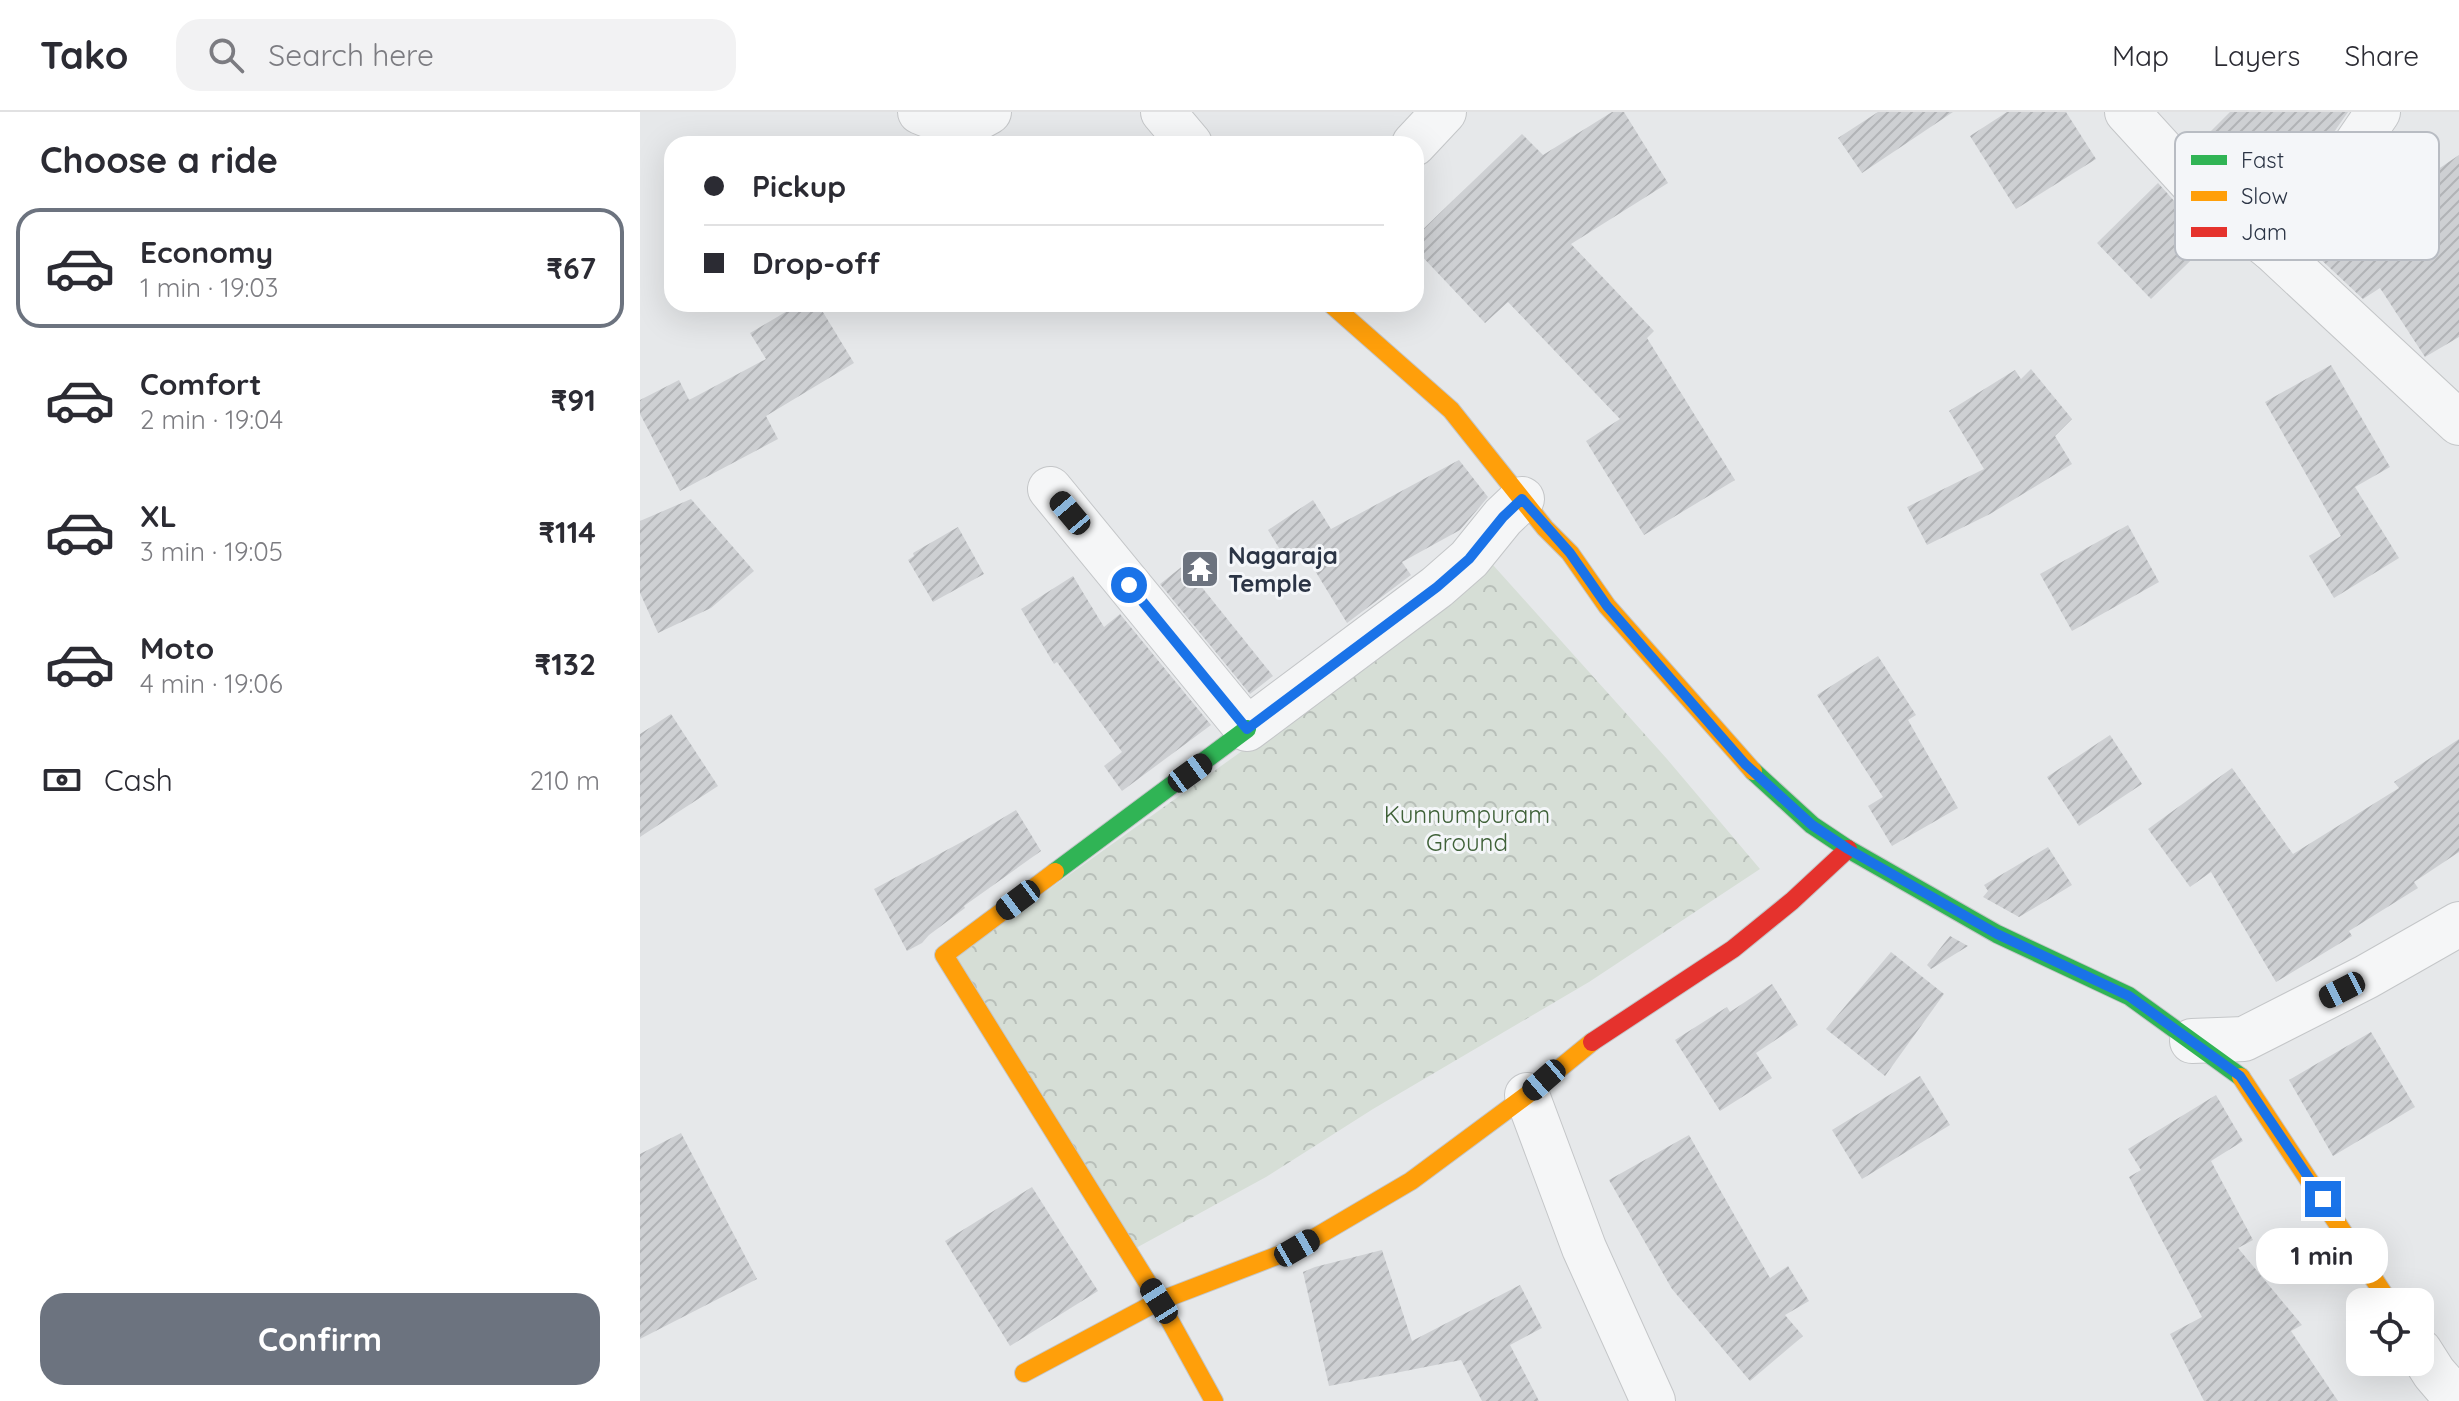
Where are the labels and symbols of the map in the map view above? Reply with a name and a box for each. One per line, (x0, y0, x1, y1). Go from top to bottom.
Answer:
legend (2175, 132, 2439, 260)
text: Fast (2241, 146, 2284, 174)
text: Slow (2241, 182, 2288, 210)
text: Jam (2241, 218, 2287, 246)
car (1045, 487, 1095, 539)
place label: Nagaraja Temple (1228, 540, 1338, 598)
temple icon: Nagaraja Temple (1179, 548, 1221, 590)
route start (1111, 567, 1147, 603)
car (1164, 749, 1216, 797)
park label: Kunnumpuram Ground (1384, 799, 1550, 857)
car (992, 876, 1044, 924)
car (2315, 968, 2369, 1012)
car (1518, 1055, 1570, 1105)
route end (2305, 1181, 2341, 1217)
car (1270, 1226, 1324, 1270)
callout: 1 min (2257, 1227, 2389, 1283)
car (1136, 1274, 1182, 1328)

